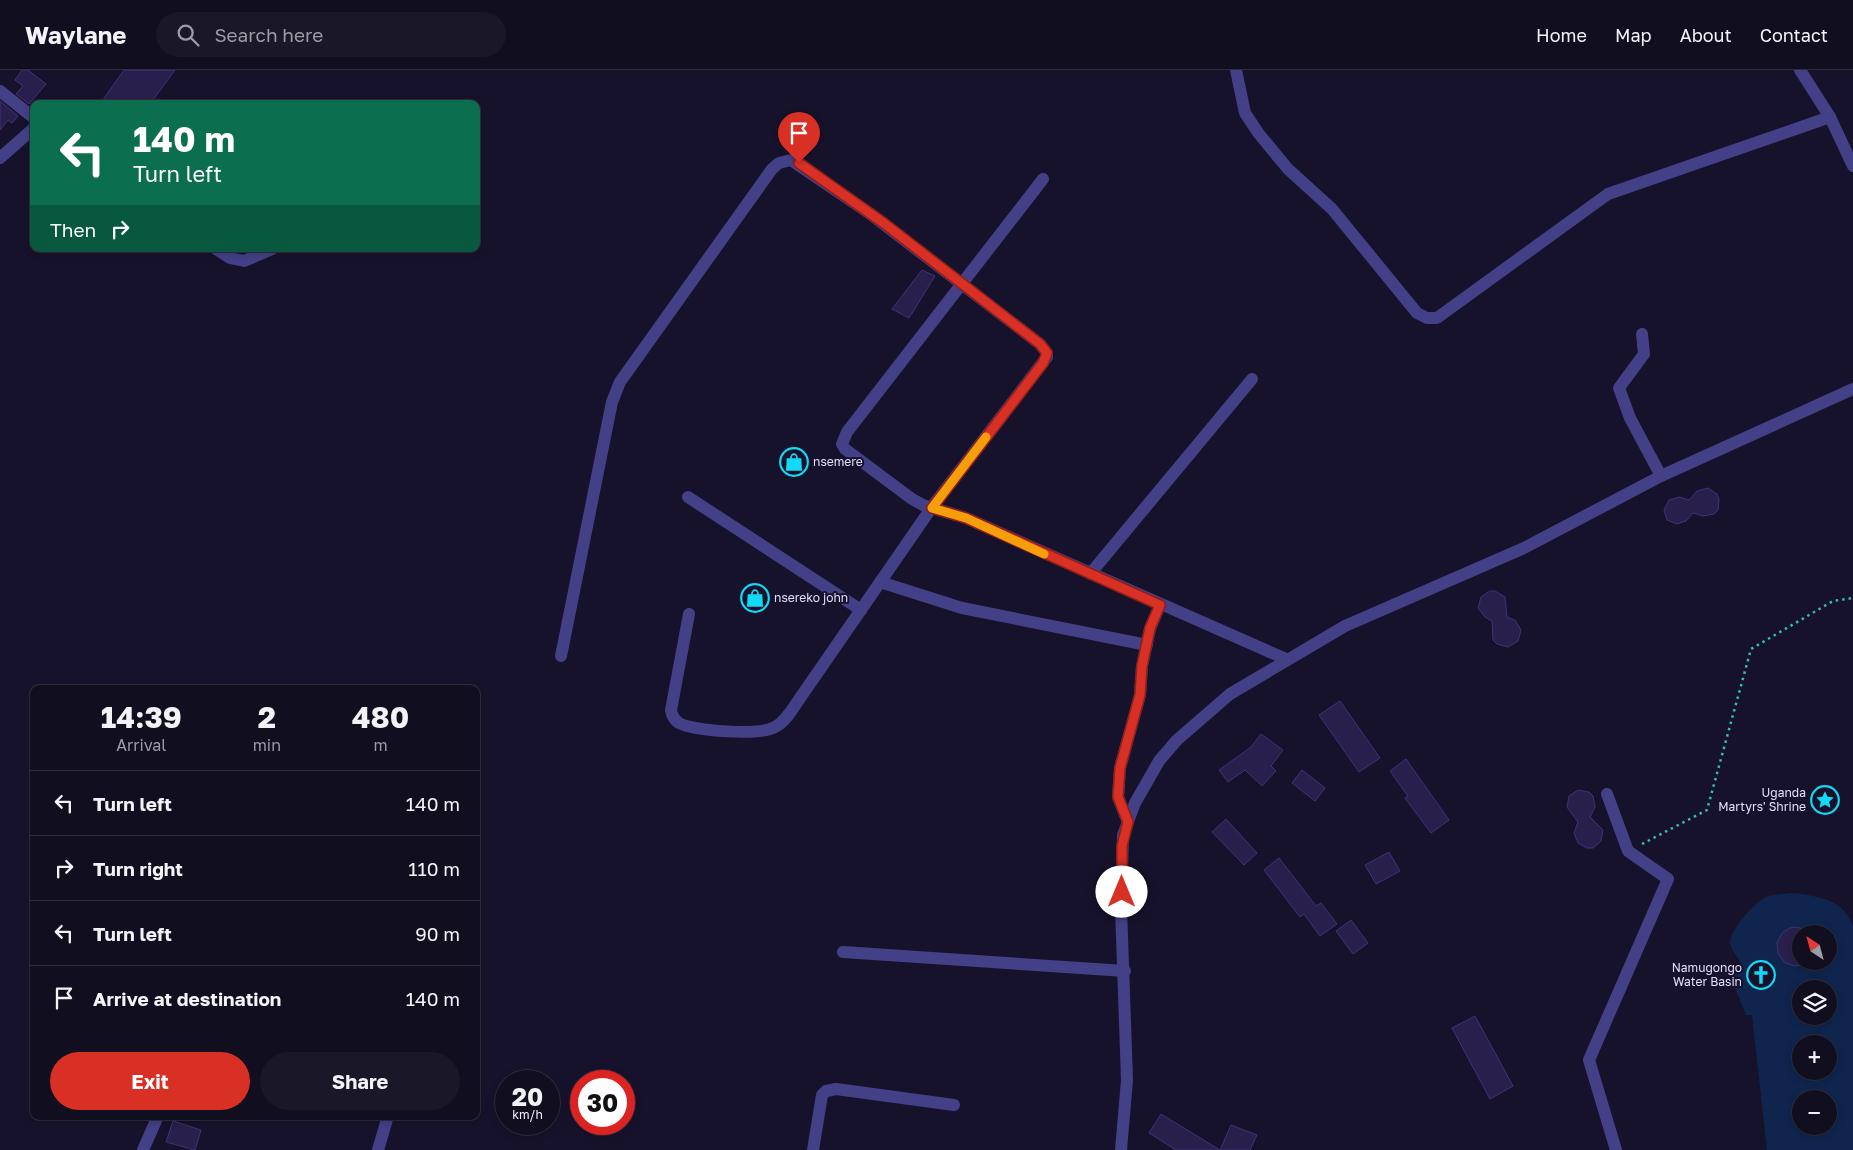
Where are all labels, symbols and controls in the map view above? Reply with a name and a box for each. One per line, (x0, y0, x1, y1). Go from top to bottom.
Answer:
search box (156, 12, 506, 57)
text: Waylane (25, 20, 126, 49)
icon: search (174, 21, 202, 49)
text: Search here (214, 23, 323, 46)
text: Home (1536, 24, 1587, 46)
text: Map (1615, 24, 1652, 46)
text: About (1680, 24, 1732, 46)
text: Contact (1760, 24, 1828, 46)
pin (778, 112, 820, 163)
text: 140 m (133, 118, 235, 160)
icon: arrive (785, 119, 813, 147)
icon: left (50, 120, 115, 185)
text: Turn left (133, 160, 222, 187)
icon: right (106, 215, 134, 243)
text: Then (50, 218, 96, 241)
shop icon: nsemere (779, 447, 809, 477)
place label: nsemere (813, 454, 863, 469)
shop icon: nsereko john (740, 583, 770, 613)
place label: nsereko john (774, 590, 848, 605)
text: 14:39 (101, 699, 182, 735)
text: 2 (258, 699, 276, 735)
text: 480 (352, 699, 409, 735)
text: Arrival (116, 735, 166, 755)
text: min (253, 735, 281, 755)
text: m (373, 735, 388, 755)
place label: Uganda Martyrs' Shrine (1718, 785, 1806, 814)
place icon: Uganda Martyrs' Shrine (1810, 785, 1840, 815)
icon: left (50, 789, 78, 817)
text: Turn left (93, 792, 172, 815)
text: 140 m (406, 792, 460, 815)
icon: right (50, 854, 78, 882)
text: Turn right (93, 857, 183, 880)
text: 110 m (408, 857, 460, 880)
position arrow (1095, 865, 1147, 917)
icon: left (50, 919, 78, 947)
text: Turn left (93, 922, 172, 945)
text: 90 m (415, 922, 460, 945)
north arrow (1792, 925, 1838, 970)
map controls (1792, 925, 1837, 1135)
place label: Namugongo Water Basin (1672, 960, 1742, 989)
church icon: Namugongo Water Basin (1746, 960, 1776, 990)
button: layers (1792, 980, 1837, 1025)
icon: arrive (50, 984, 78, 1012)
text: Arrive at destination (93, 987, 281, 1010)
text: 140 m (406, 987, 460, 1010)
button: + (1792, 1035, 1837, 1080)
button: Exit (50, 1052, 250, 1110)
button: Share (260, 1052, 460, 1110)
speed limit sign: 30 (570, 1070, 635, 1135)
text: 20 (512, 1081, 543, 1112)
button: − (1792, 1090, 1837, 1135)
text: km/h (512, 1107, 543, 1122)

